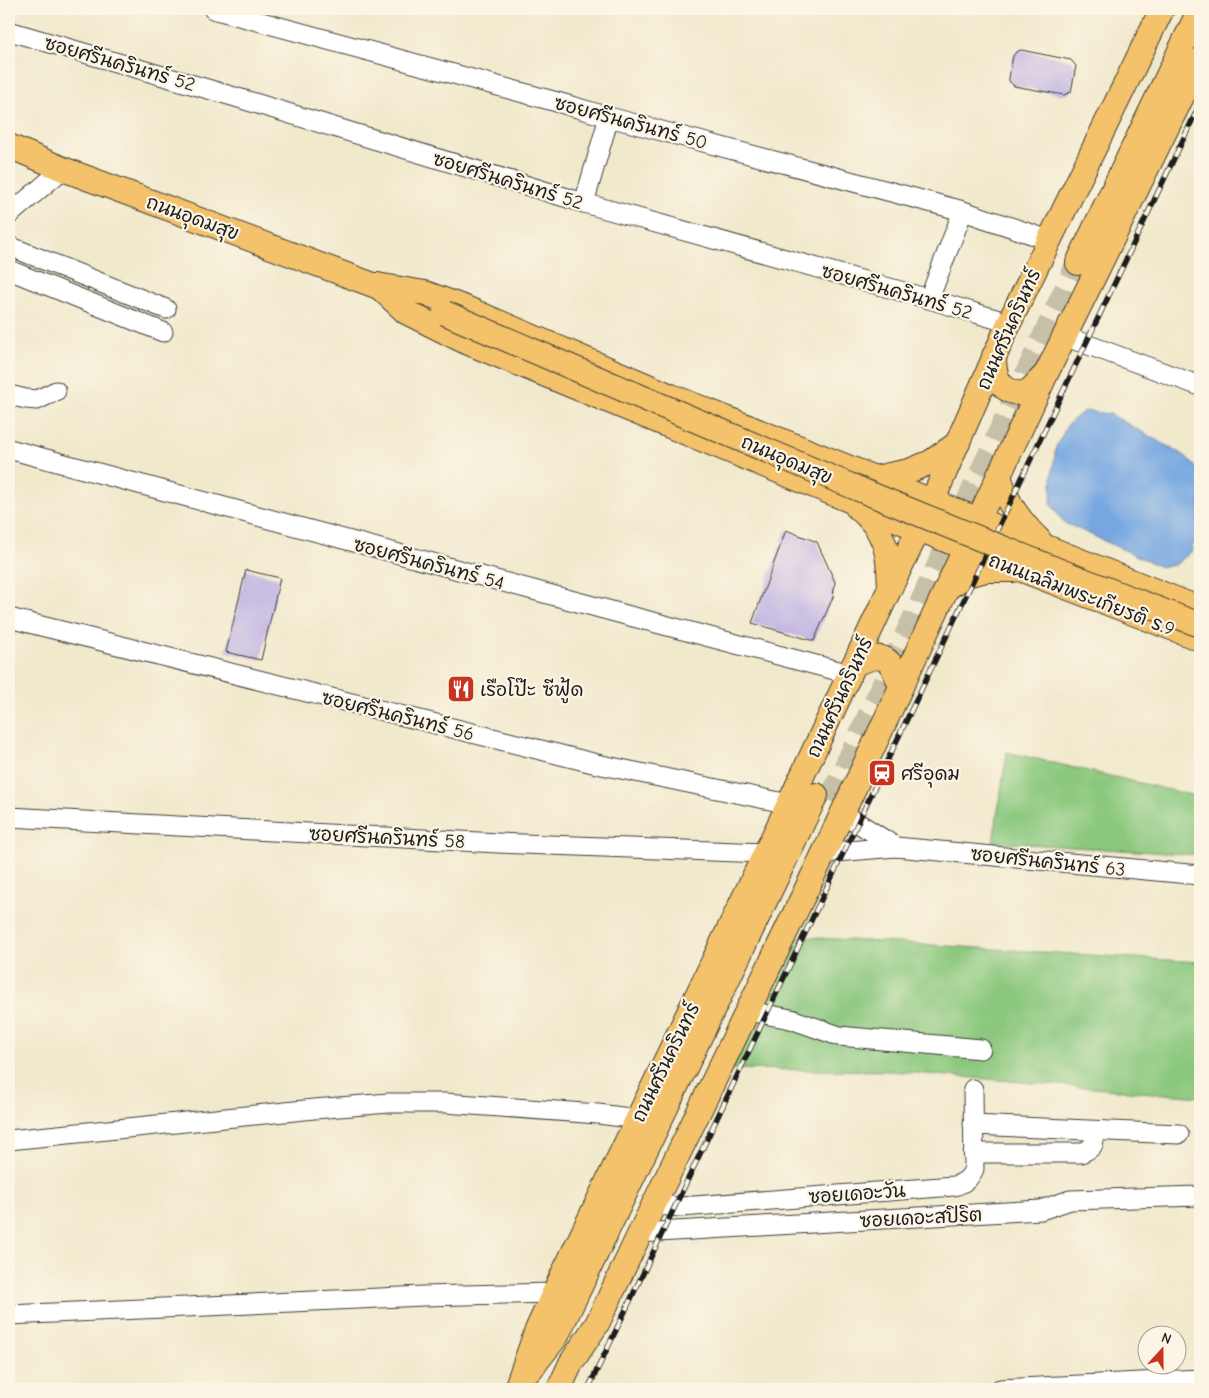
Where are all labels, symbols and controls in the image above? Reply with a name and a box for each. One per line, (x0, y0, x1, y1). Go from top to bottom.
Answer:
street label: ซอยศรีนครินทร์ 52 (42, 30, 198, 96)
street label: ซอยศรีนครินทร์ 50 (552, 90, 710, 154)
street label: ซอยศรีนครินทร์ 52 (430, 146, 586, 214)
street label: ถนนอุดมสุข (142, 191, 242, 248)
street label: ซอยศรีนครินทร์ 52 (819, 258, 975, 324)
street label: ถนนศรีนครินทร์ (971, 264, 1046, 393)
street label: ถนนอุดมสุข (737, 431, 836, 492)
street label: ซอยศรีนครินทร์ 54 (351, 531, 507, 595)
street label: ถนนเฉลิมพระเกียรติ ร.9 (985, 548, 1178, 641)
street label: ถนนศรีนครินทร์ (801, 632, 878, 761)
restaurant icon: เรือโป๊ะ ซีฟู้ด (446, 674, 476, 704)
place label: เรือโป๊ะ ซีฟู้ด (480, 677, 583, 704)
street label: ซอยศรีนครินทร์ 56 (319, 684, 477, 746)
station icon: ศรีอุดม (867, 758, 897, 788)
place label: ศรีอุดม (901, 762, 960, 788)
street label: ซอยศรีนครินทร์ 58 (309, 821, 465, 853)
street label: ซอยศรีนครินทร์ 63 (969, 841, 1127, 881)
street label: ถนนศรีนครินทร์ (626, 998, 705, 1126)
street label: ซอยเดอะวัน (808, 1180, 907, 1208)
street label: ซอยเดอะสปิริต (859, 1204, 983, 1232)
north arrow (1136, 1326, 1186, 1376)
text: N (1159, 1329, 1174, 1348)

